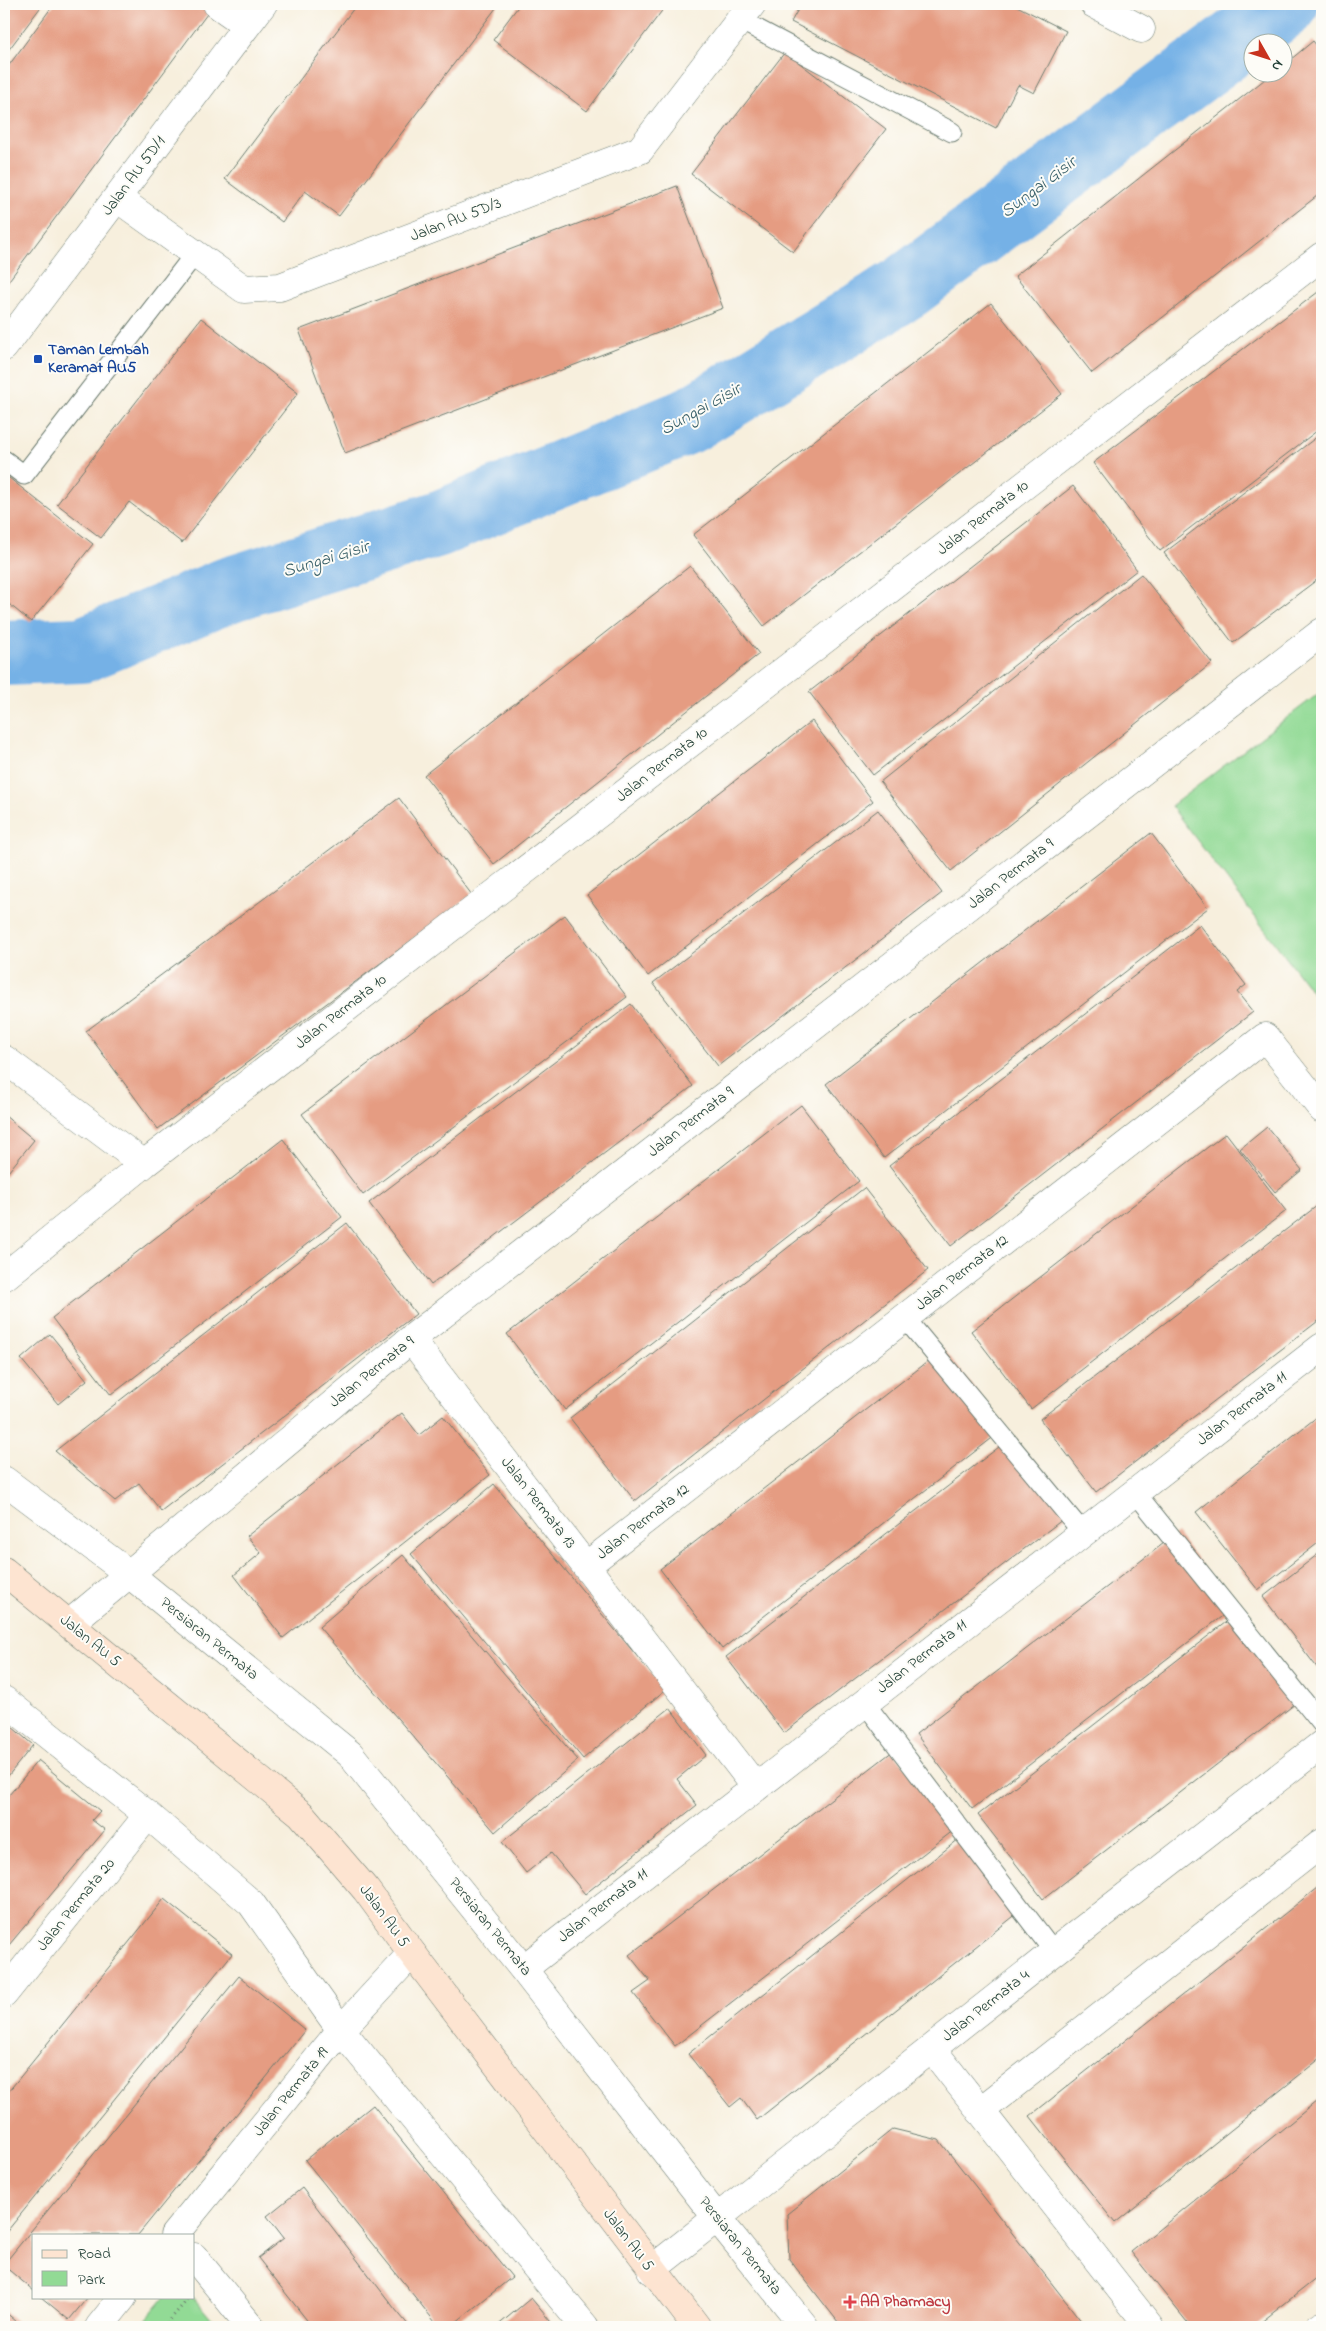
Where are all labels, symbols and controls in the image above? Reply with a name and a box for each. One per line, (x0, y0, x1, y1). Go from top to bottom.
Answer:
north arrow (1244, 32, 1294, 82)
text: N (1266, 55, 1288, 76)
street label: Jalan AU 5D/1 (96, 131, 172, 221)
water label: Sungai Gisir (996, 149, 1084, 225)
street label: Jalan AU 5D/3 (407, 192, 505, 248)
place label: Taman Lembah Keramat AU5 (48, 338, 149, 380)
marker: Taman Lembah Keramat AU5 (32, 353, 44, 365)
water label: Sungai Gisir (656, 376, 748, 443)
street label: Jalan Permata 10 (932, 474, 1034, 562)
water label: Sungai Gisir (280, 534, 375, 585)
street label: Jalan Permata 10 (611, 721, 713, 809)
street label: Jalan Permata 9 (963, 832, 1060, 915)
street label: Jalan Permata 10 (290, 968, 392, 1056)
street label: Jalan Permata 9 (643, 1080, 740, 1163)
street label: Jalan Permata 12 (910, 1229, 1014, 1317)
street label: Jalan Permata 9 (324, 1330, 420, 1414)
street label: Jalan Permata 11 (1192, 1366, 1292, 1452)
street label: Jalan Permata 13 (494, 1452, 582, 1554)
street label: Jalan Permata 12 (591, 1478, 695, 1566)
street label: Persiaran Permata (154, 1592, 264, 1686)
street label: Jalan AU 5 (54, 1609, 126, 1673)
street label: Jalan Permata 11 (872, 1614, 972, 1700)
street label: Jalan Permata 20 (31, 1853, 121, 1957)
street label: Jalan Permata 11 (553, 1863, 653, 1949)
street label: Persiaran Permata (443, 1872, 537, 1982)
street label: Jalan AU 5 (353, 1879, 415, 1953)
street label: Jalan Permata 4 (937, 1964, 1035, 2048)
street label: Jalan Permata 19 (247, 2042, 335, 2142)
street label: Persiaran Permata (693, 2191, 787, 2301)
street label: Jalan AU 5 (597, 2204, 659, 2276)
legend (32, 2234, 195, 2298)
text: Road (78, 2243, 111, 2265)
text: Park (78, 2269, 106, 2291)
place label: AA Pharmacy (860, 2290, 950, 2315)
marker: AA Pharmacy (844, 2296, 856, 2308)

